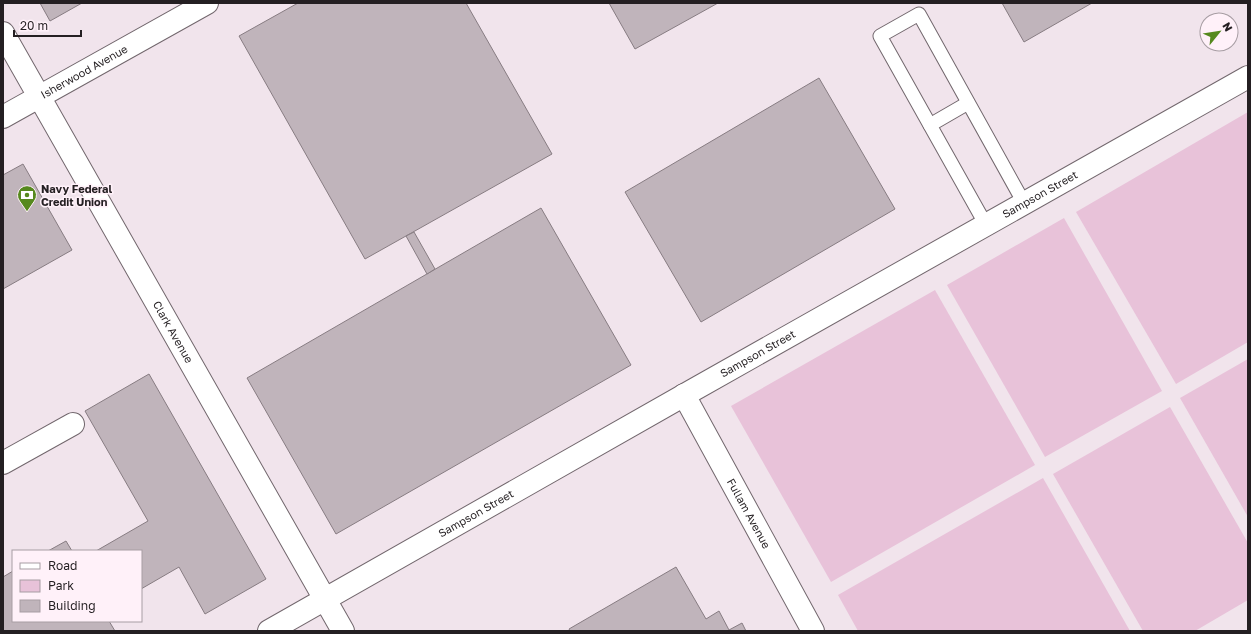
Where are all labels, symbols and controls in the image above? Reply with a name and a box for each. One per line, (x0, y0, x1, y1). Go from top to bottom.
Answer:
scale bar (14, 12, 81, 38)
north arrow (1199, 12, 1239, 52)
text: 20 m (20, 18, 48, 33)
text: N (1220, 20, 1236, 34)
street label: Isherwood Avenue (38, 42, 130, 101)
street label: Sampson Street (1000, 168, 1080, 220)
place label: Navy Federal Credit Union (41, 182, 112, 208)
bank icon: Navy Federal Credit Union (16, 184, 38, 212)
street label: Clark Avenue (151, 298, 196, 365)
street label: Sampson Street (718, 327, 797, 380)
street label: Fullam Avenue (725, 476, 774, 550)
street label: Sampson Street (436, 487, 516, 539)
legend (12, 550, 142, 622)
text: Road (48, 558, 77, 573)
text: Park (48, 578, 74, 593)
text: Building (48, 598, 96, 613)

